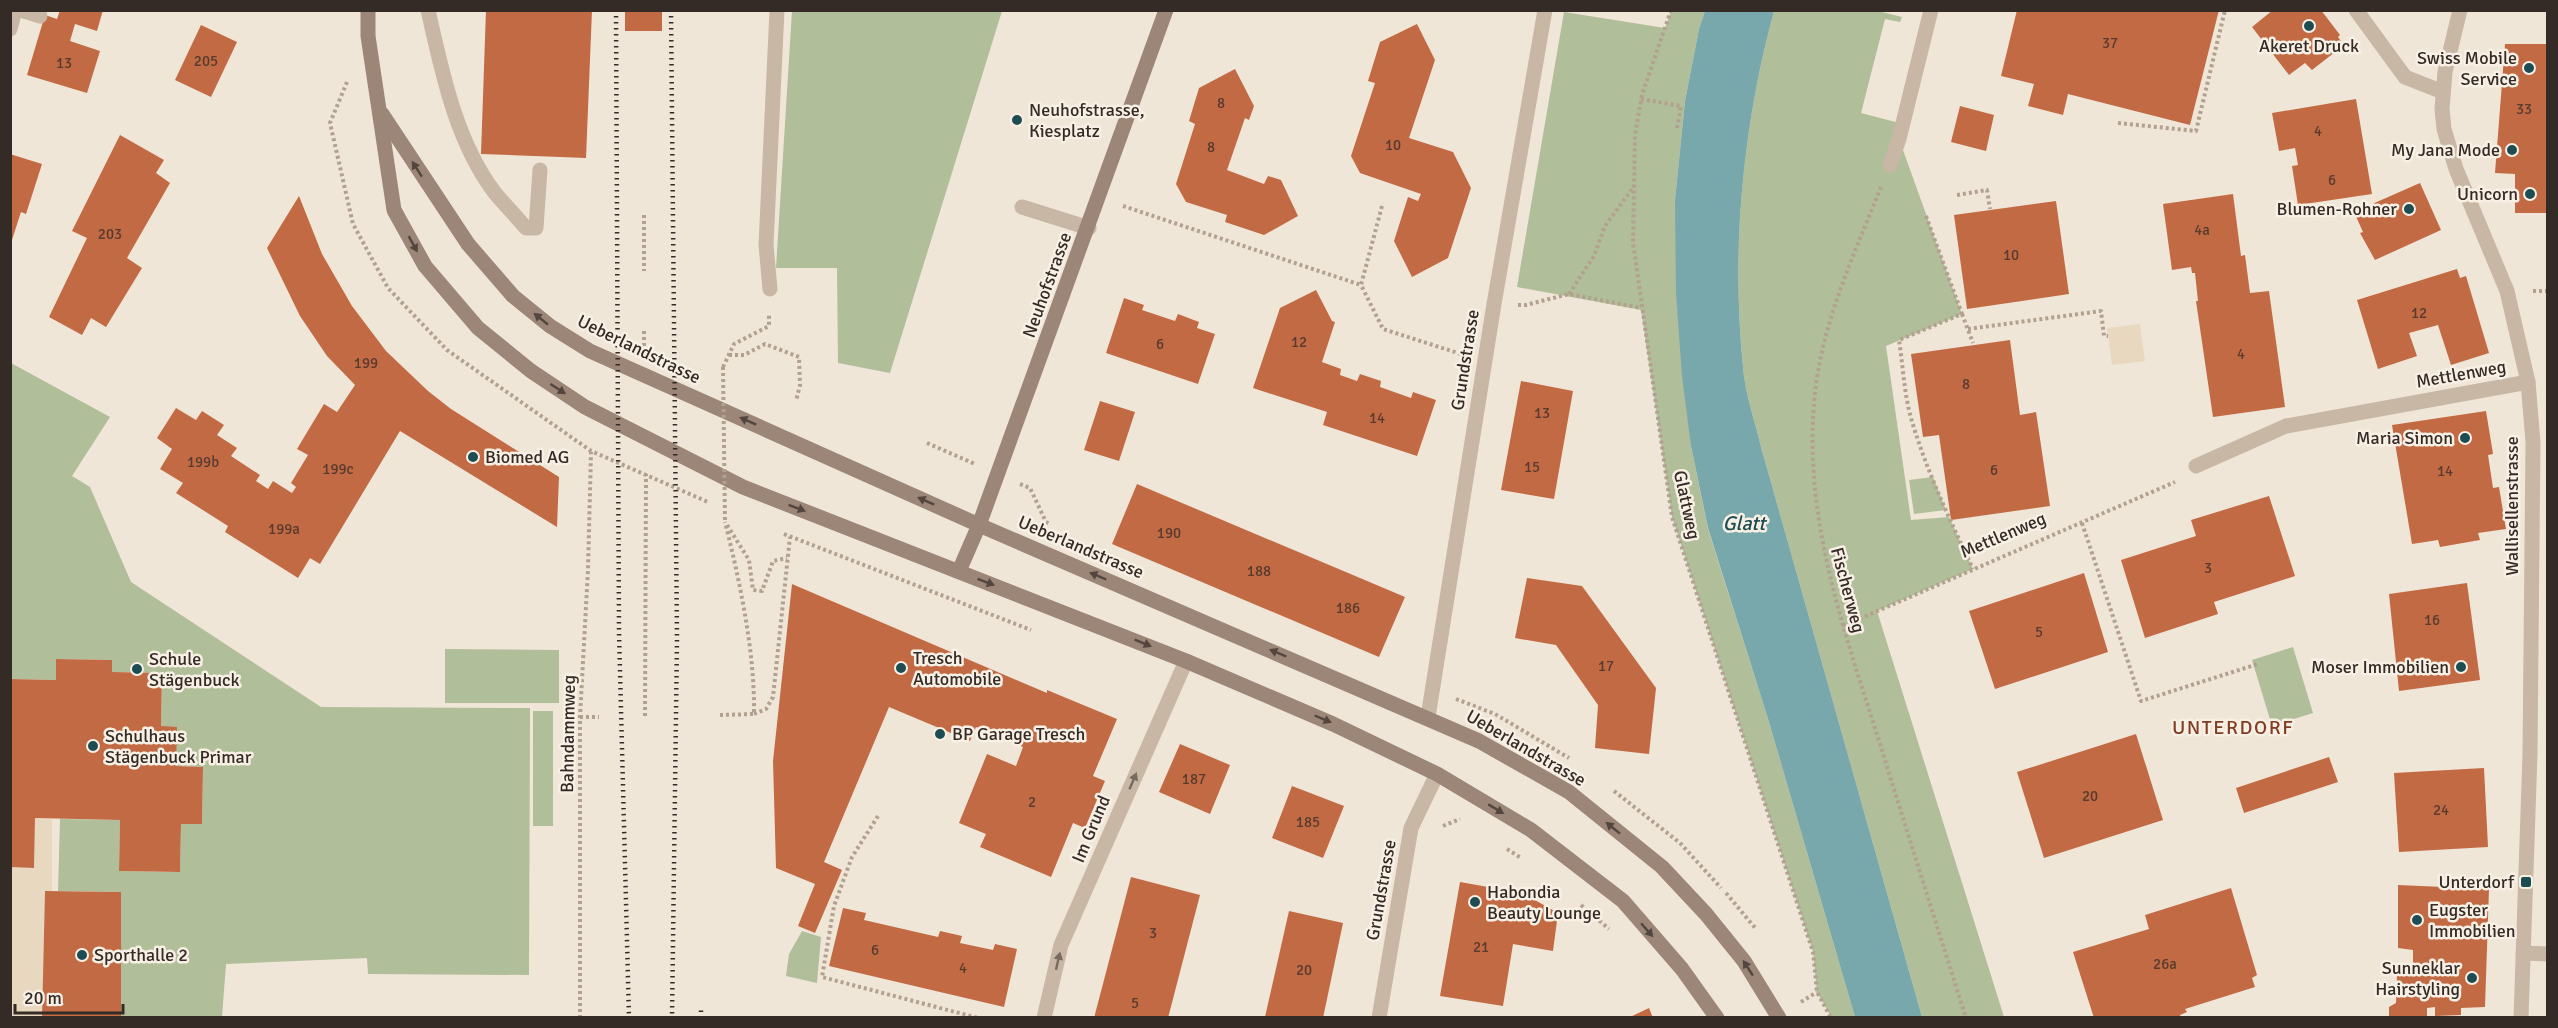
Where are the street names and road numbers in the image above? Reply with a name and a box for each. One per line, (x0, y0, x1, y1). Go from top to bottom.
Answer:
street label: Neuhofstrasse (1018, 229, 1076, 341)
street label: Grundstrasse (1446, 308, 1484, 412)
street label: Ueberlandstrasse (574, 310, 704, 388)
street label: Mettlenweg (2414, 355, 2508, 393)
street label: Wallisellenstrasse (2501, 436, 2523, 576)
street label: Glattweg (1669, 469, 1705, 541)
street label: Mettlenweg (1957, 507, 2049, 563)
street label: Ueberlandstrasse (1015, 511, 1147, 583)
street label: Fischerweg (1826, 545, 1870, 635)
street label: Bahndammweg (556, 675, 580, 793)
street label: Ueberlandstrasse (1462, 705, 1590, 791)
street label: Im Grund (1067, 792, 1115, 866)
street label: Grundstrasse (1361, 838, 1401, 942)

